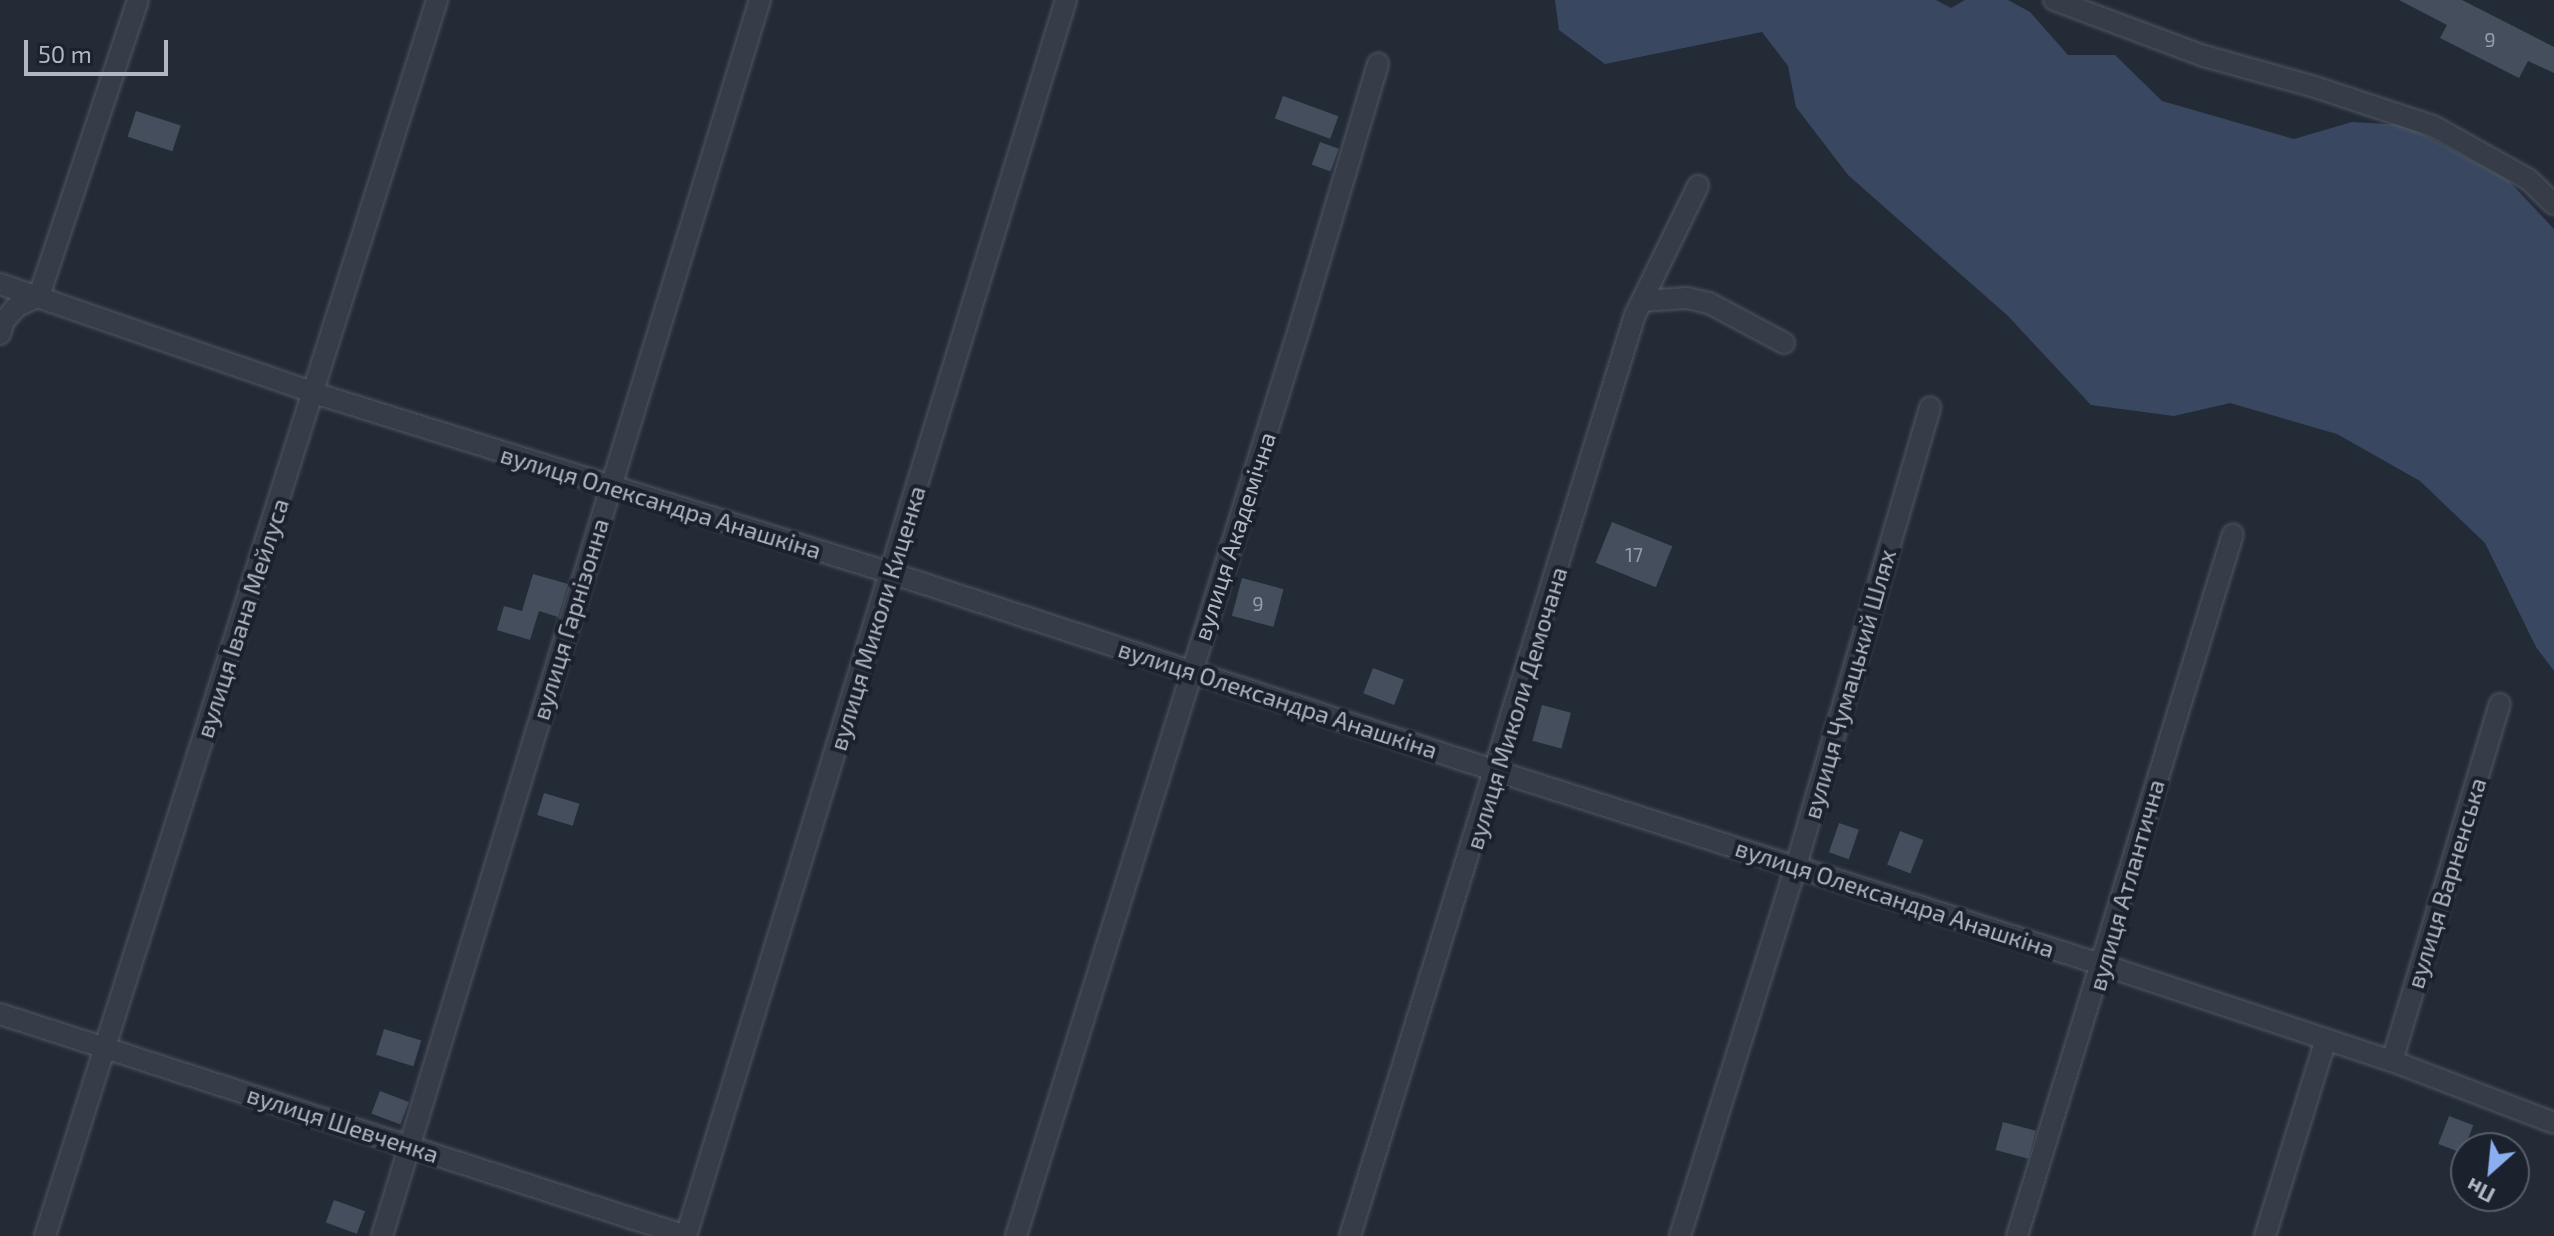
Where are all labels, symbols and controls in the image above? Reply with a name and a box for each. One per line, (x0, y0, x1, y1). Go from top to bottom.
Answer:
scale bar (28, 24, 172, 74)
house number: 9 (2484, 27, 2496, 51)
text: 50 m (38, 39, 92, 68)
street label: вулиця Академічна (1187, 428, 1281, 644)
street label: вулиця Олександра Анашкіна (497, 439, 825, 565)
street label: вулиця Миколи Киценка (823, 482, 931, 754)
street label: вулиця Івана Мейлуса (190, 495, 294, 741)
street label: вулиця Гарнізонна (526, 515, 614, 723)
house number: 17 (1625, 542, 1643, 566)
street label: вулиця Чумацький Шлях (1797, 546, 1901, 822)
street label: вулиця Миколи Демочана (1459, 563, 1573, 853)
house number: 9 (1252, 591, 1264, 615)
street label: вулиця Олександра Анашкіна (1115, 634, 1441, 764)
street label: вулиця Варненська (2400, 774, 2492, 992)
street label: вулиця Атлантична (2082, 776, 2170, 994)
street label: вулиця Олександра Анашкіна (1732, 833, 2058, 963)
street label: вулиця Шевченка (244, 1079, 442, 1169)
north arrow (2450, 1132, 2530, 1212)
text: Пн (2461, 1174, 2499, 1210)

